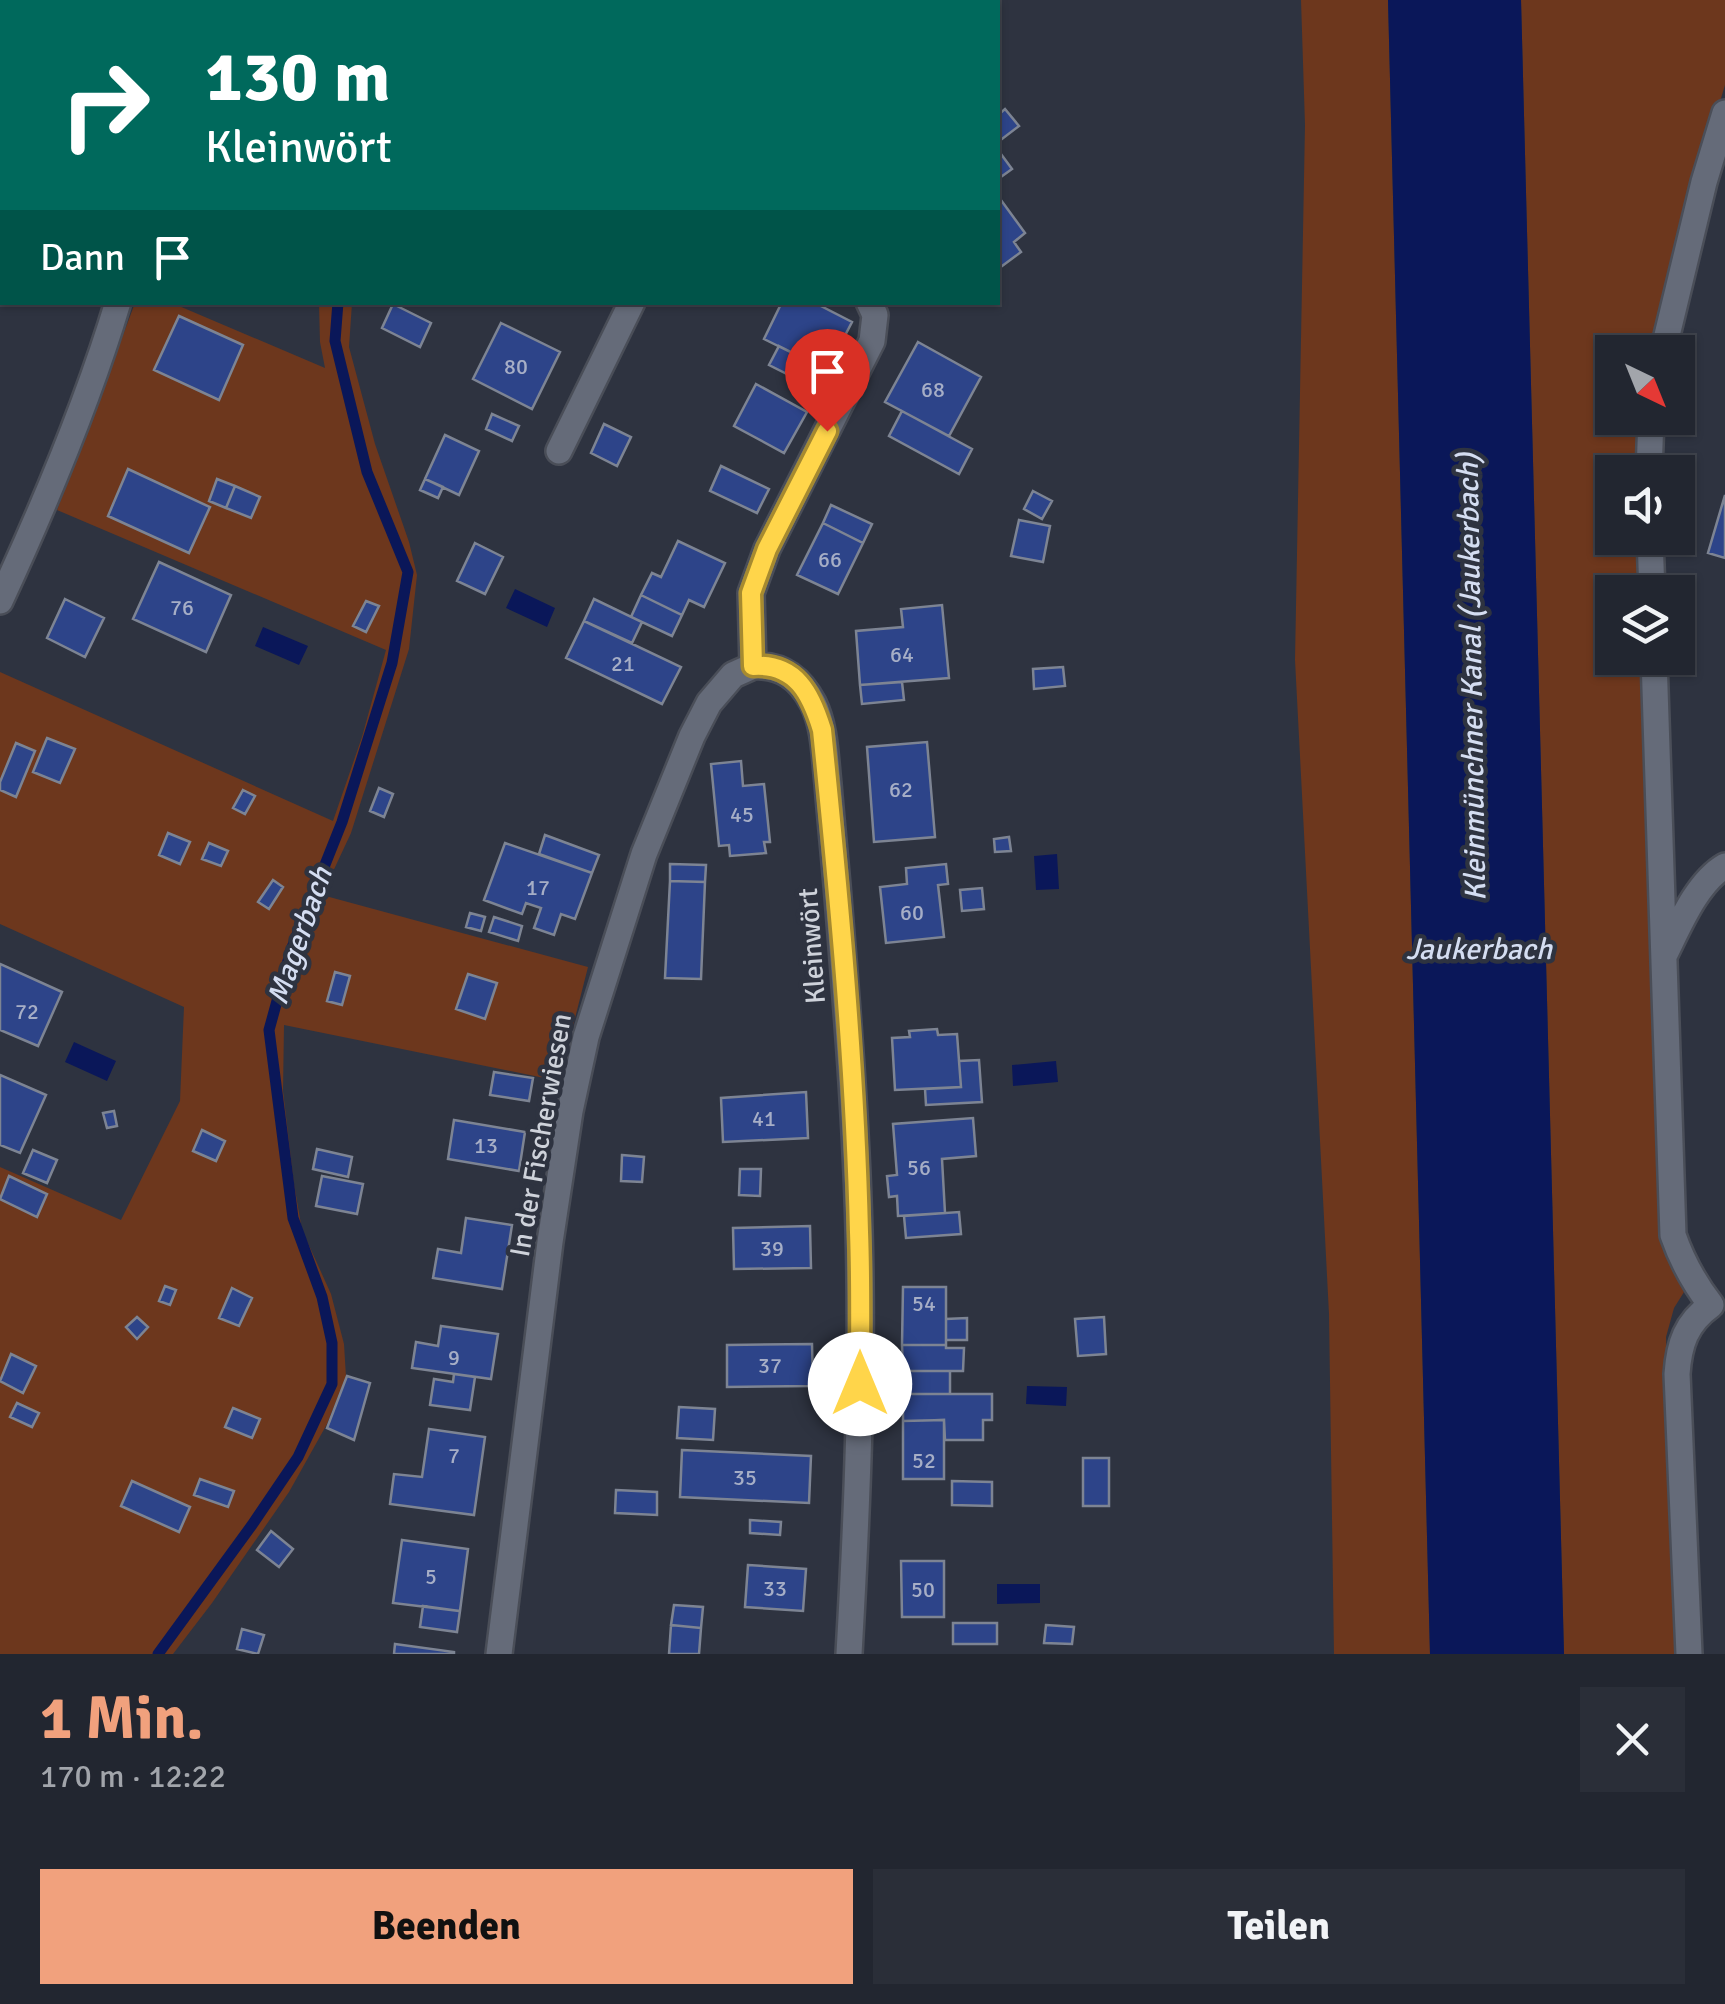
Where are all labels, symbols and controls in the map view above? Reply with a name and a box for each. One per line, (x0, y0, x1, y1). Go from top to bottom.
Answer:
text: 130 m (205, 34, 390, 120)
icon: right (40, 40, 170, 170)
text: Kleinwört (205, 120, 392, 175)
icon: arrive (145, 230, 200, 285)
text: Dann (40, 234, 125, 281)
pin (785, 329, 870, 432)
north arrow (1595, 335, 1695, 435)
map controls (1595, 335, 1695, 675)
icon: arrive (800, 344, 855, 399)
house number: 80 (504, 353, 528, 380)
house number: 68 (921, 376, 945, 403)
water label: Kleinmünchner Kanal (Jaukerbach) (1450, 452, 1494, 901)
button: sound (1595, 455, 1695, 555)
house number: 66 (818, 546, 842, 573)
button: layers (1595, 575, 1695, 675)
house number: 76 (170, 594, 194, 621)
house number: 64 (890, 641, 914, 668)
house number: 21 (611, 650, 635, 677)
house number: 62 (889, 776, 913, 803)
house number: 45 (730, 801, 754, 828)
water label: Magerbach (259, 862, 341, 1009)
house number: 17 (526, 874, 550, 901)
street label: Kleinwört (791, 887, 833, 1005)
house number: 60 (900, 899, 924, 926)
water label: Jaukerbach (1406, 931, 1553, 968)
house number: 72 (15, 998, 39, 1025)
street label: In der Fischerwiesen (503, 1011, 579, 1259)
house number: 41 (752, 1105, 776, 1132)
house number: 13 (474, 1132, 498, 1159)
house number: 56 (907, 1154, 931, 1181)
house number: 39 (760, 1235, 784, 1262)
house number: 54 (912, 1290, 936, 1317)
position arrow (808, 1332, 912, 1436)
house number: 9 (448, 1344, 460, 1371)
house number: 37 (758, 1352, 782, 1379)
house number: 7 (448, 1442, 460, 1469)
house number: 52 (912, 1447, 936, 1474)
house number: 35 (733, 1464, 757, 1491)
house number: 5 (425, 1563, 437, 1590)
house number: 33 (763, 1575, 787, 1602)
house number: 50 (911, 1576, 935, 1603)
text: 1 Min. (40, 1682, 204, 1756)
button: close (1580, 1687, 1685, 1792)
text: 170 m · 12:22 (40, 1757, 226, 1796)
button: Beenden (40, 1869, 853, 1984)
button: Teilen (873, 1869, 1685, 1984)

